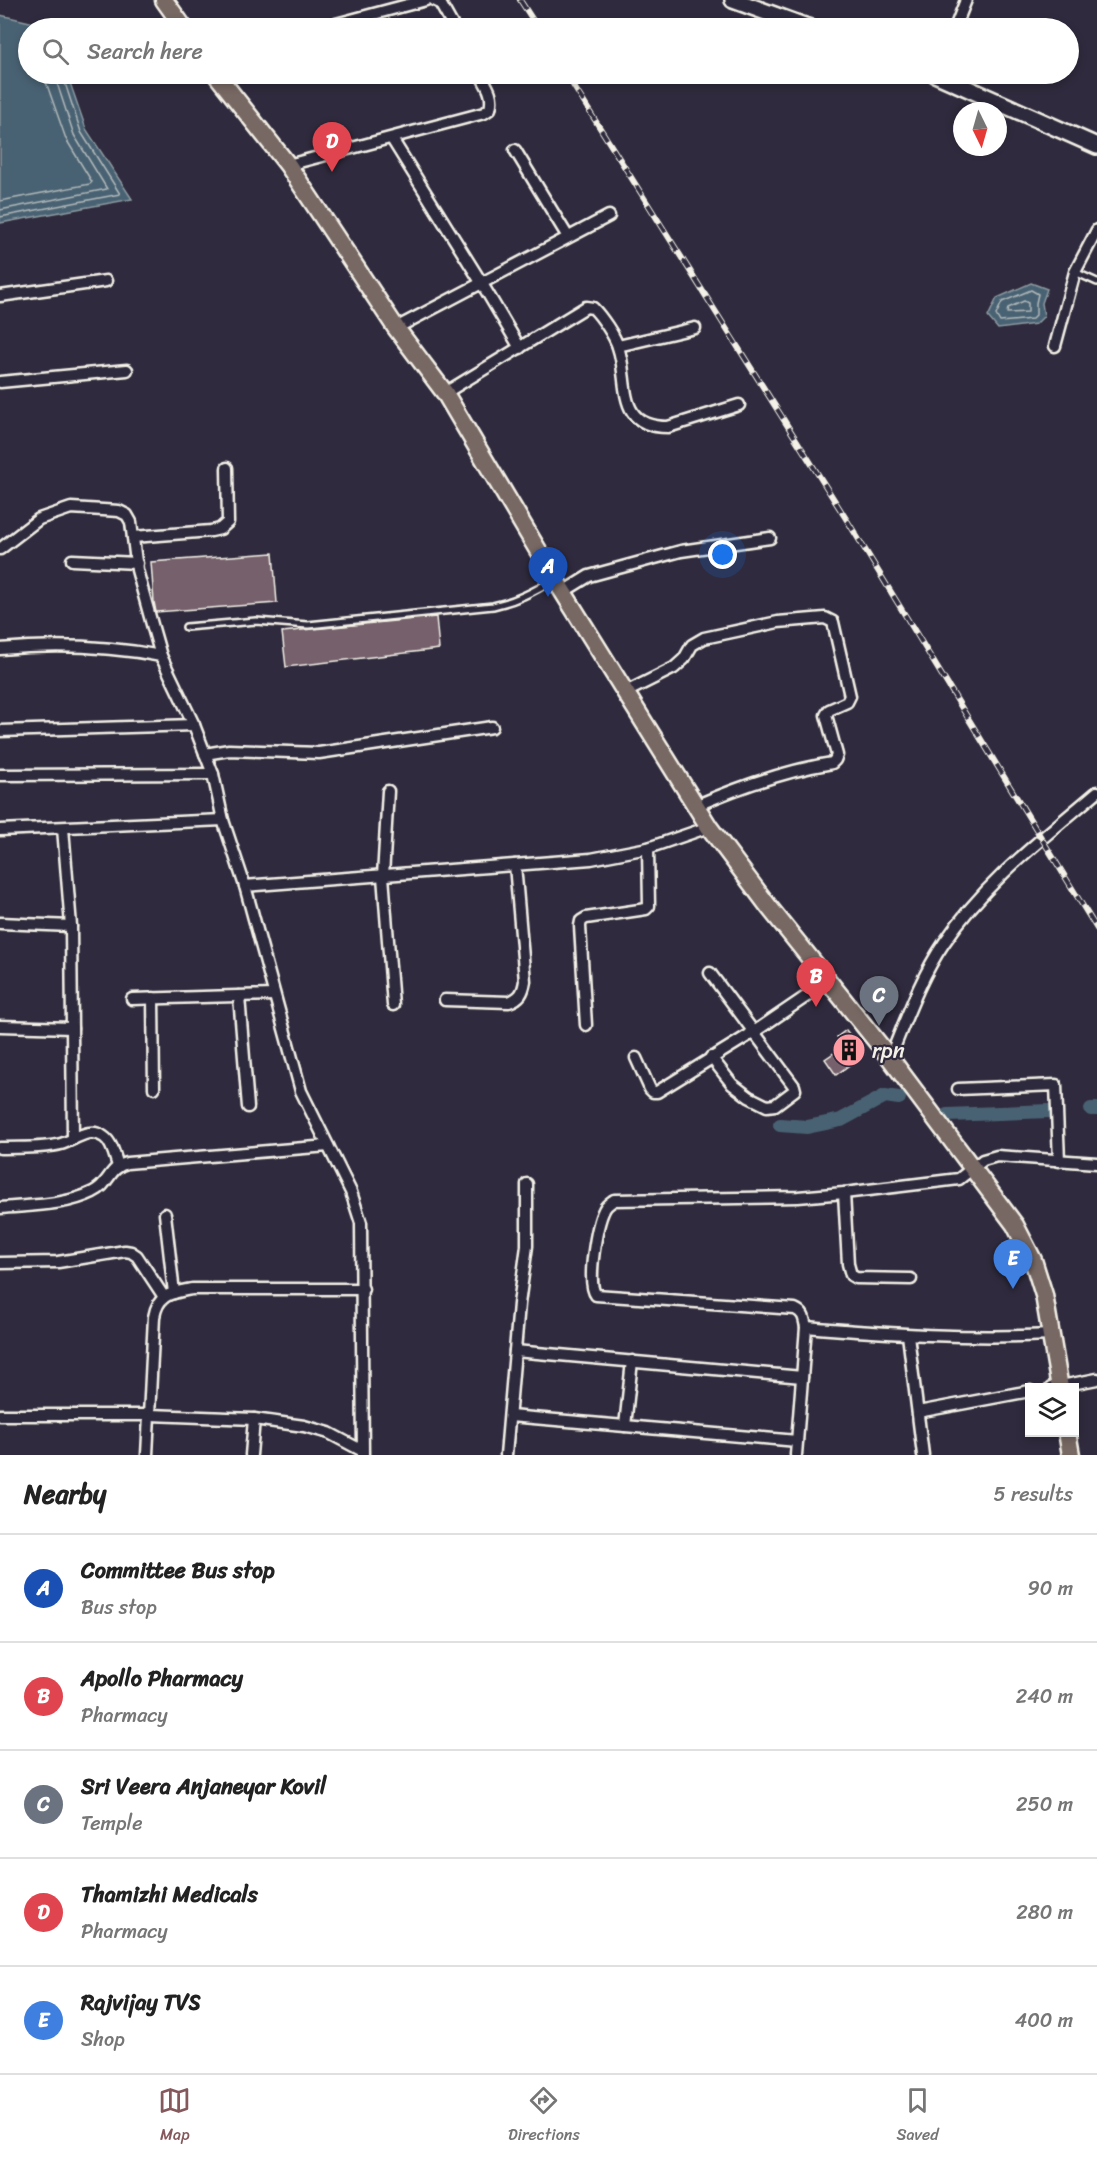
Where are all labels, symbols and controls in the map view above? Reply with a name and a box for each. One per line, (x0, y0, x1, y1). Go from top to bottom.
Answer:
search box (18, 18, 1079, 84)
text: Search here (87, 32, 203, 71)
icon: search (39, 35, 72, 68)
north arrow (953, 102, 1007, 156)
pin: D (312, 122, 352, 172)
your location (708, 540, 737, 569)
pin: A (528, 548, 568, 597)
pin: B (796, 958, 836, 1007)
pin: C (860, 976, 898, 1026)
place label: rpn (872, 1031, 905, 1070)
building icon: rpn (831, 1032, 867, 1068)
pin: E (994, 1240, 1032, 1289)
map controls (1025, 1383, 1079, 1437)
button: layers (1025, 1383, 1079, 1437)
text: Nearby (24, 1471, 106, 1517)
text: 5 results (994, 1477, 1073, 1512)
text: Committee Bus stop (81, 1551, 275, 1590)
text: A (37, 1571, 50, 1606)
text: 90 m (1028, 1571, 1073, 1606)
text: Bus stop (81, 1590, 157, 1625)
text: Apollo Pharmacy (81, 1659, 243, 1698)
text: B (37, 1679, 50, 1714)
text: 240 m (1016, 1679, 1073, 1714)
text: Pharmacy (81, 1698, 168, 1733)
text: Sri Veera Anjaneyar Kovil (81, 1767, 326, 1806)
text: C (37, 1787, 50, 1822)
text: 250 m (1016, 1787, 1073, 1822)
text: Temple (81, 1806, 143, 1841)
text: Thamizhi Medicals (81, 1875, 258, 1914)
text: D (38, 1895, 49, 1930)
text: 280 m (1016, 1895, 1073, 1930)
text: Pharmacy (81, 1914, 168, 1949)
text: Rajvijay TVS (81, 1983, 201, 2022)
text: E (38, 2003, 49, 2038)
text: 400 m (1015, 2003, 1073, 2038)
text: Shop (81, 2022, 125, 2057)
tab: Map (158, 2084, 191, 2149)
tab: Directions (508, 2084, 580, 2149)
tab: Saved (896, 2084, 939, 2149)

